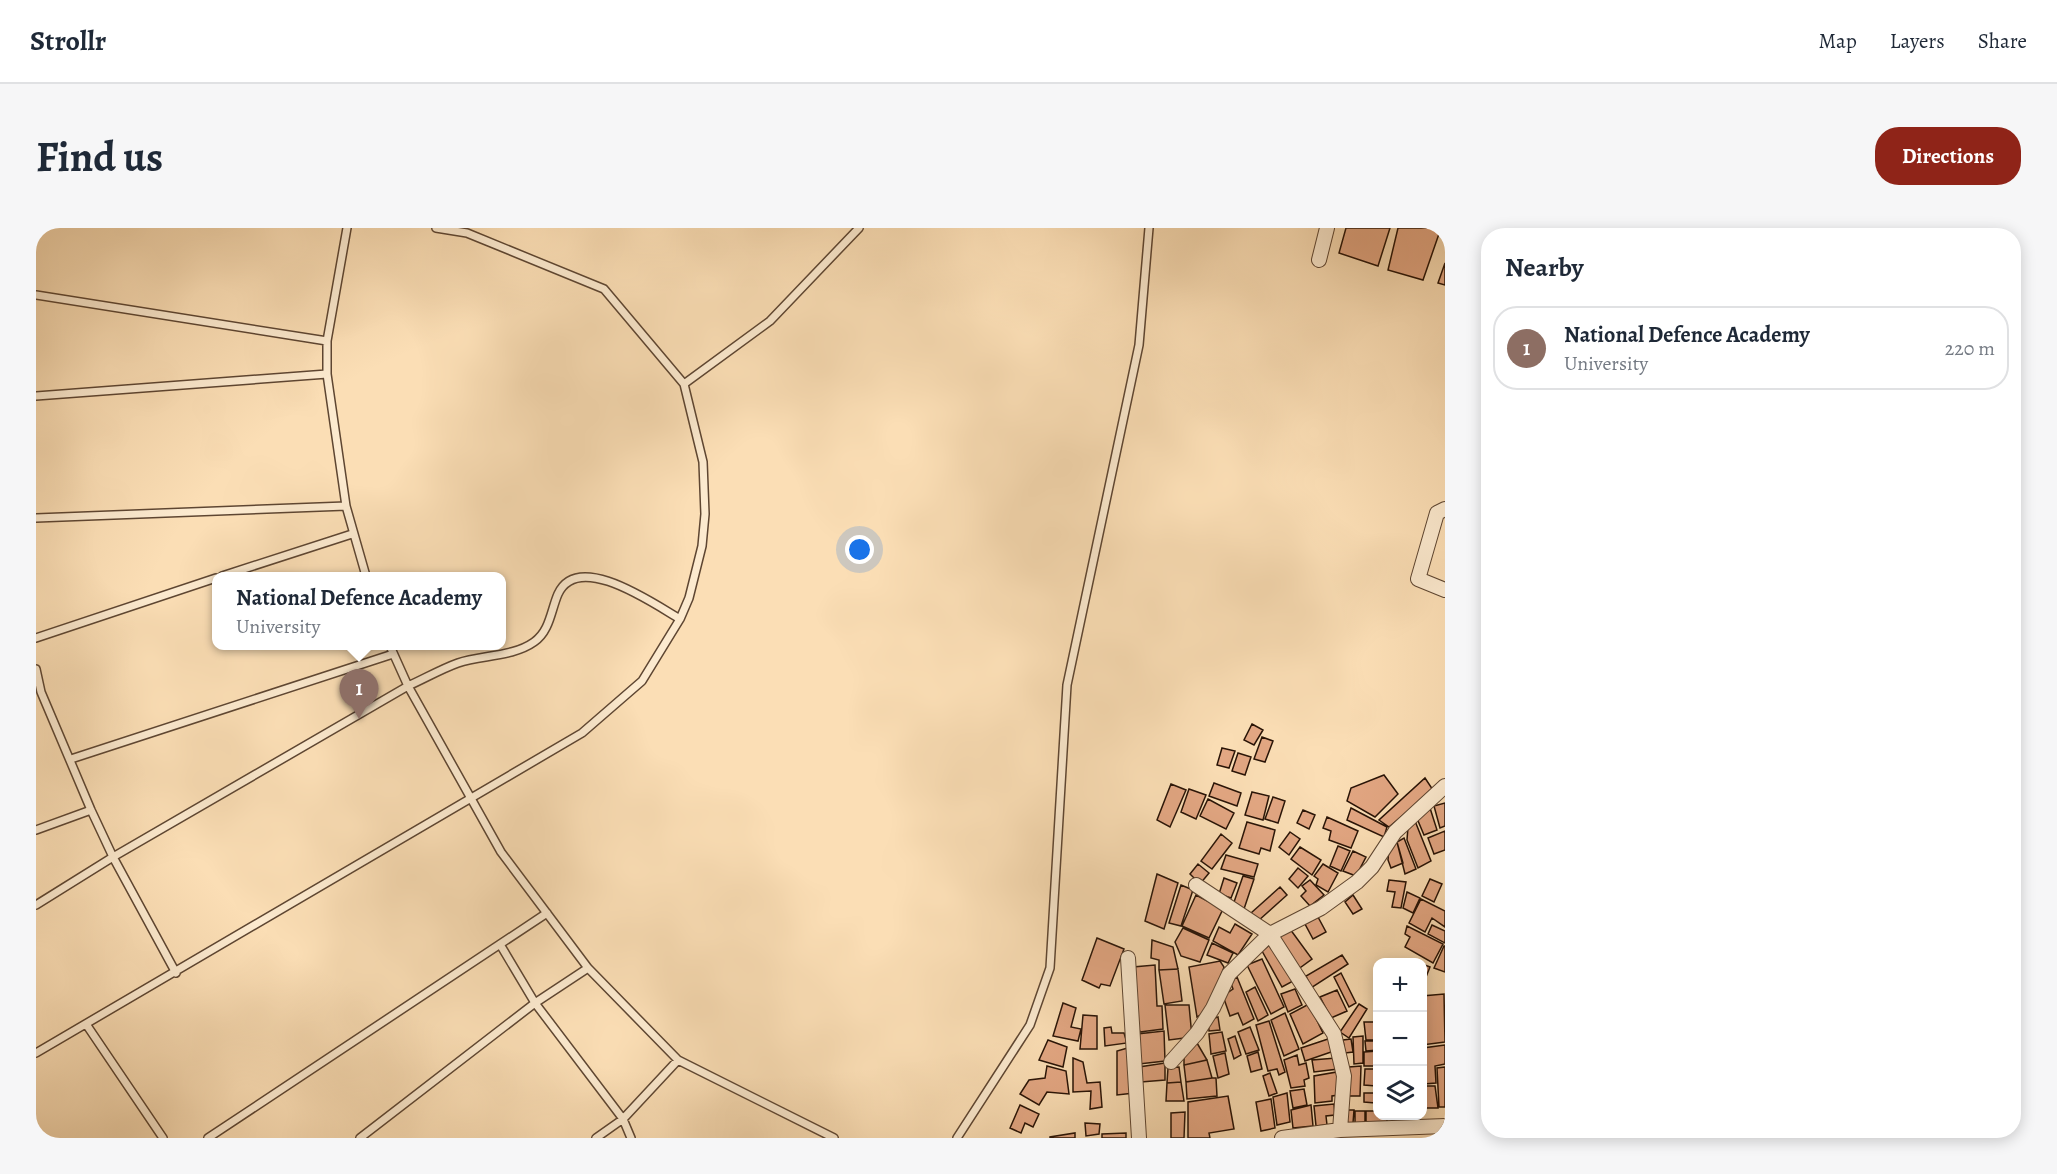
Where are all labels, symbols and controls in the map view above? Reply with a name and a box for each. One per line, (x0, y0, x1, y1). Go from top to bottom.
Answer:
text: Strollr (30, 22, 106, 60)
text: Map (1818, 27, 1857, 55)
text: Layers (1890, 27, 1945, 55)
text: Share (1978, 27, 2027, 55)
button: Directions (1875, 127, 2021, 185)
text: Find us (36, 128, 163, 185)
text: Nearby (1505, 250, 1584, 285)
text: National Defence Academy (1564, 320, 1810, 350)
text: 1 (1523, 335, 1530, 362)
text: 220 m (1945, 335, 1995, 362)
text: University (1564, 350, 1648, 377)
your location (845, 535, 874, 564)
popup (212, 572, 506, 650)
text: National Defence Academy (236, 583, 482, 613)
text: University (236, 613, 320, 640)
pin: 1 (340, 670, 378, 719)
map controls (1373, 958, 1427, 1120)
button: + (1373, 958, 1427, 1012)
button: − (1373, 1012, 1427, 1066)
button: layers (1373, 1066, 1427, 1120)

